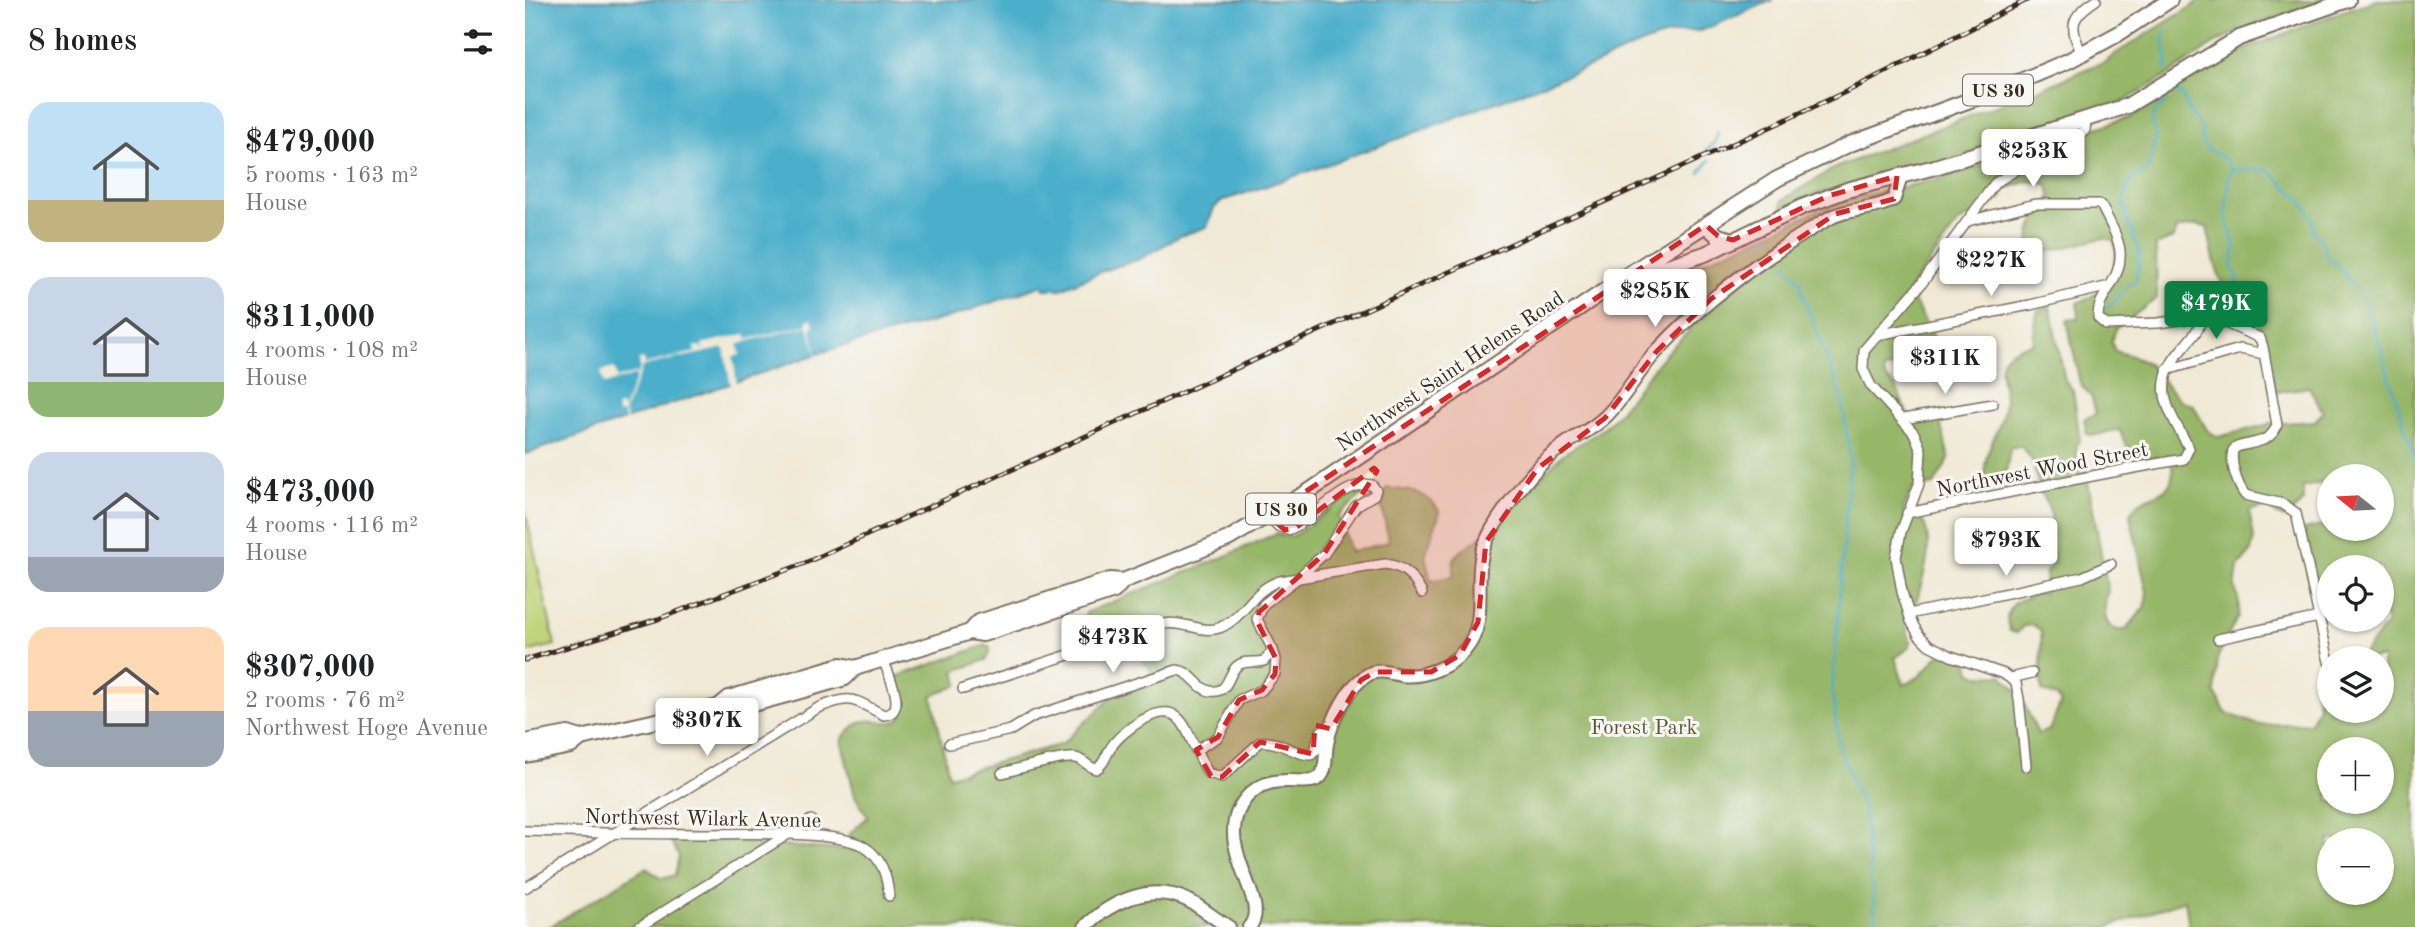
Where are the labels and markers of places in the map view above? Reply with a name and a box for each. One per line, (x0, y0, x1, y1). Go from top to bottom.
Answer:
pin: $253K (1984, 130, 2082, 189)
pin: $227K (1942, 238, 2040, 298)
pin: $285K (1606, 270, 1704, 329)
pin: $479K (2167, 282, 2265, 341)
pin: $311K (1896, 336, 1994, 396)
pin: $793K (1957, 518, 2055, 578)
pin: $473K (1064, 616, 1162, 675)
pin: $307K (658, 698, 756, 758)

